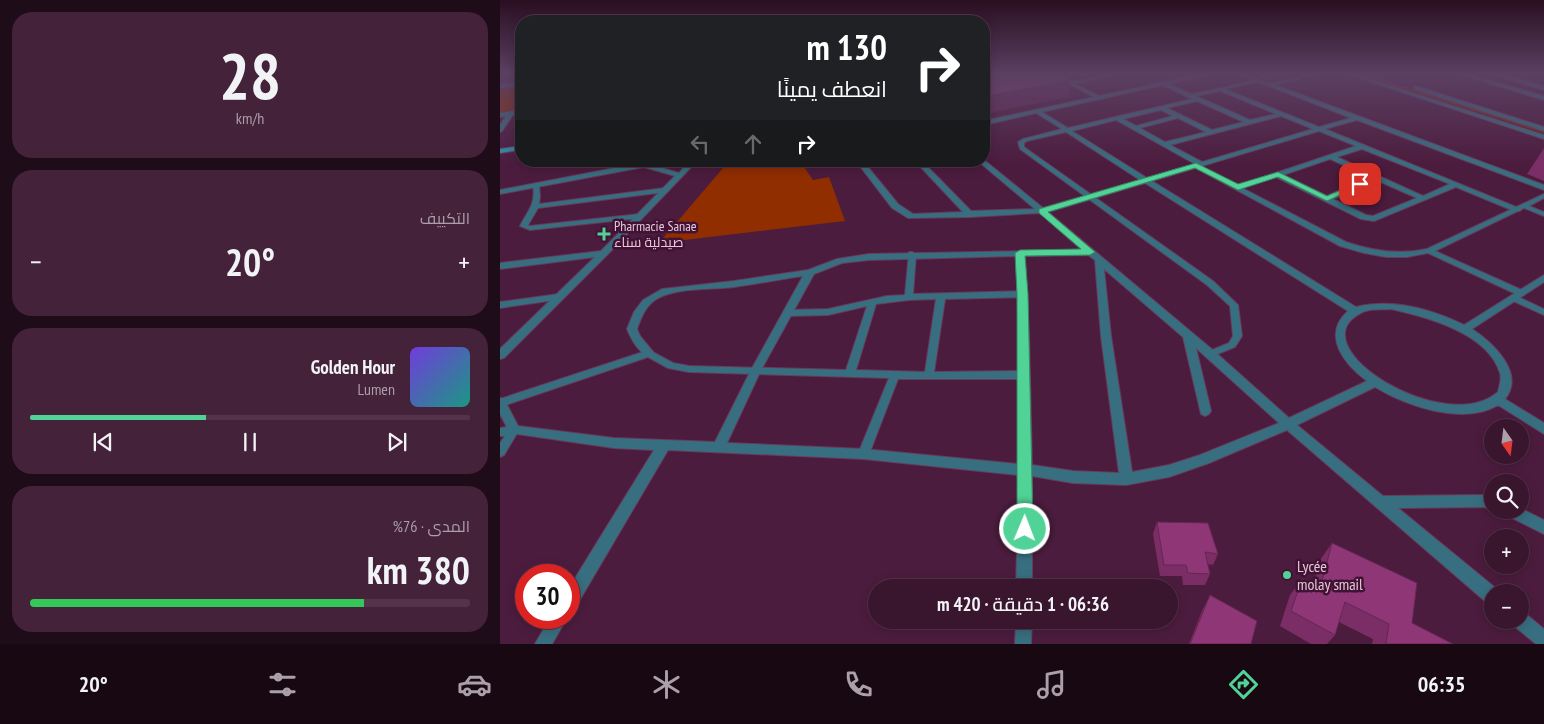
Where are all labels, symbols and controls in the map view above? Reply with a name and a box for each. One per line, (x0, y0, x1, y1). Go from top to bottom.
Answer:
text: 130 m (806, 24, 887, 70)
text: 28 (219, 33, 281, 117)
icon: right (905, 35, 970, 100)
text: انعطف يمينًا (777, 75, 887, 103)
text: km/h (236, 108, 264, 128)
icon: left (686, 130, 714, 158)
icon: ahead (739, 130, 767, 158)
icon: right (792, 130, 820, 158)
pin (1339, 163, 1381, 205)
icon: arrive (1346, 170, 1374, 198)
text: التكييف (420, 208, 470, 228)
place label: Pharmacie Sanae صيدلية سناء (614, 217, 697, 251)
marker: Pharmacie Sanae صيدلية سناء (598, 228, 610, 240)
text: 20° (225, 237, 275, 286)
text: − (30, 243, 42, 280)
text: + (458, 243, 470, 280)
text: Golden Hour (311, 355, 395, 379)
text: Lumen (358, 379, 395, 399)
north arrow (1484, 419, 1529, 464)
map controls (1484, 419, 1529, 629)
icon: previous (89, 428, 117, 456)
icon: pause (236, 428, 264, 456)
icon: next (383, 428, 411, 456)
button: search (1484, 474, 1529, 519)
position arrow (998, 502, 1050, 554)
text: المدى · 76% (393, 516, 470, 536)
button: + (1484, 529, 1529, 574)
text: 380 km (367, 545, 470, 594)
place label: Lycée molay smail (1297, 556, 1363, 594)
speed limit sign: 30 (515, 564, 580, 629)
marker: Lycée molay smail (1281, 569, 1293, 581)
button: − (1484, 584, 1529, 629)
text: 06:36 · 1 دقيقة · 420 m (937, 592, 1109, 616)
icon: filters (265, 667, 300, 702)
icon: car (457, 667, 492, 702)
icon: climate (649, 667, 684, 702)
icon: phone (841, 667, 876, 702)
icon: music (1034, 667, 1069, 702)
icon: directions (1226, 667, 1261, 702)
text: 20° (79, 670, 108, 698)
text: 06:35 (1418, 670, 1465, 698)

